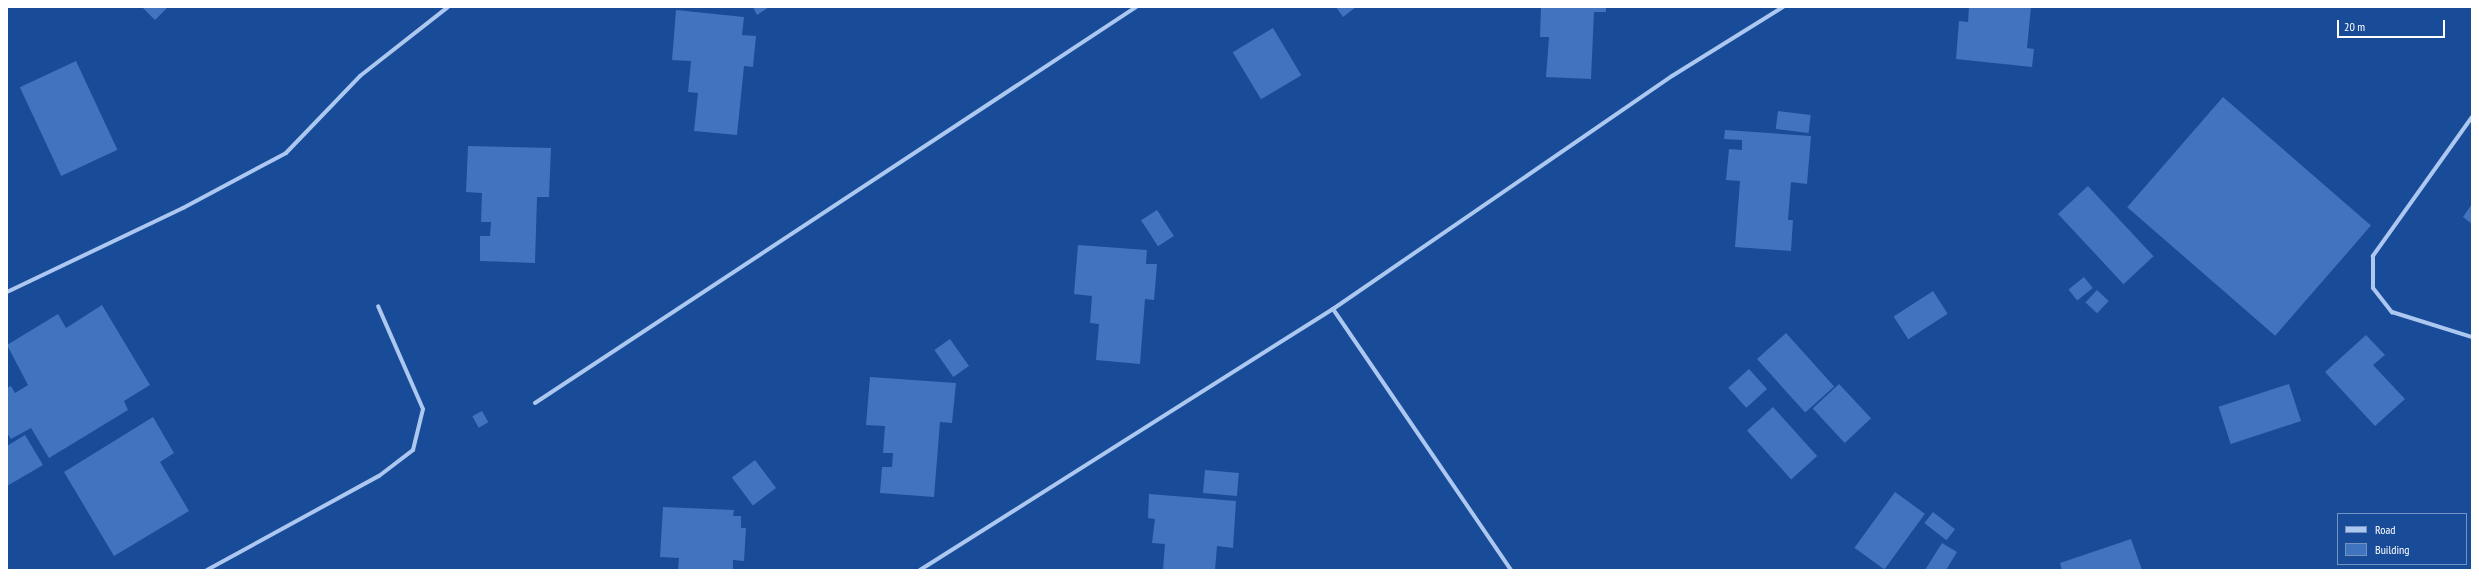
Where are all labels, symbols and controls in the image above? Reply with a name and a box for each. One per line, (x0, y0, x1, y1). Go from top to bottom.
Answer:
scale bar (2339, 12, 2447, 38)
text: 20 m (2344, 19, 2365, 34)
legend (2337, 513, 2467, 565)
text: Road (2375, 522, 2395, 537)
text: Building (2375, 542, 2410, 557)

